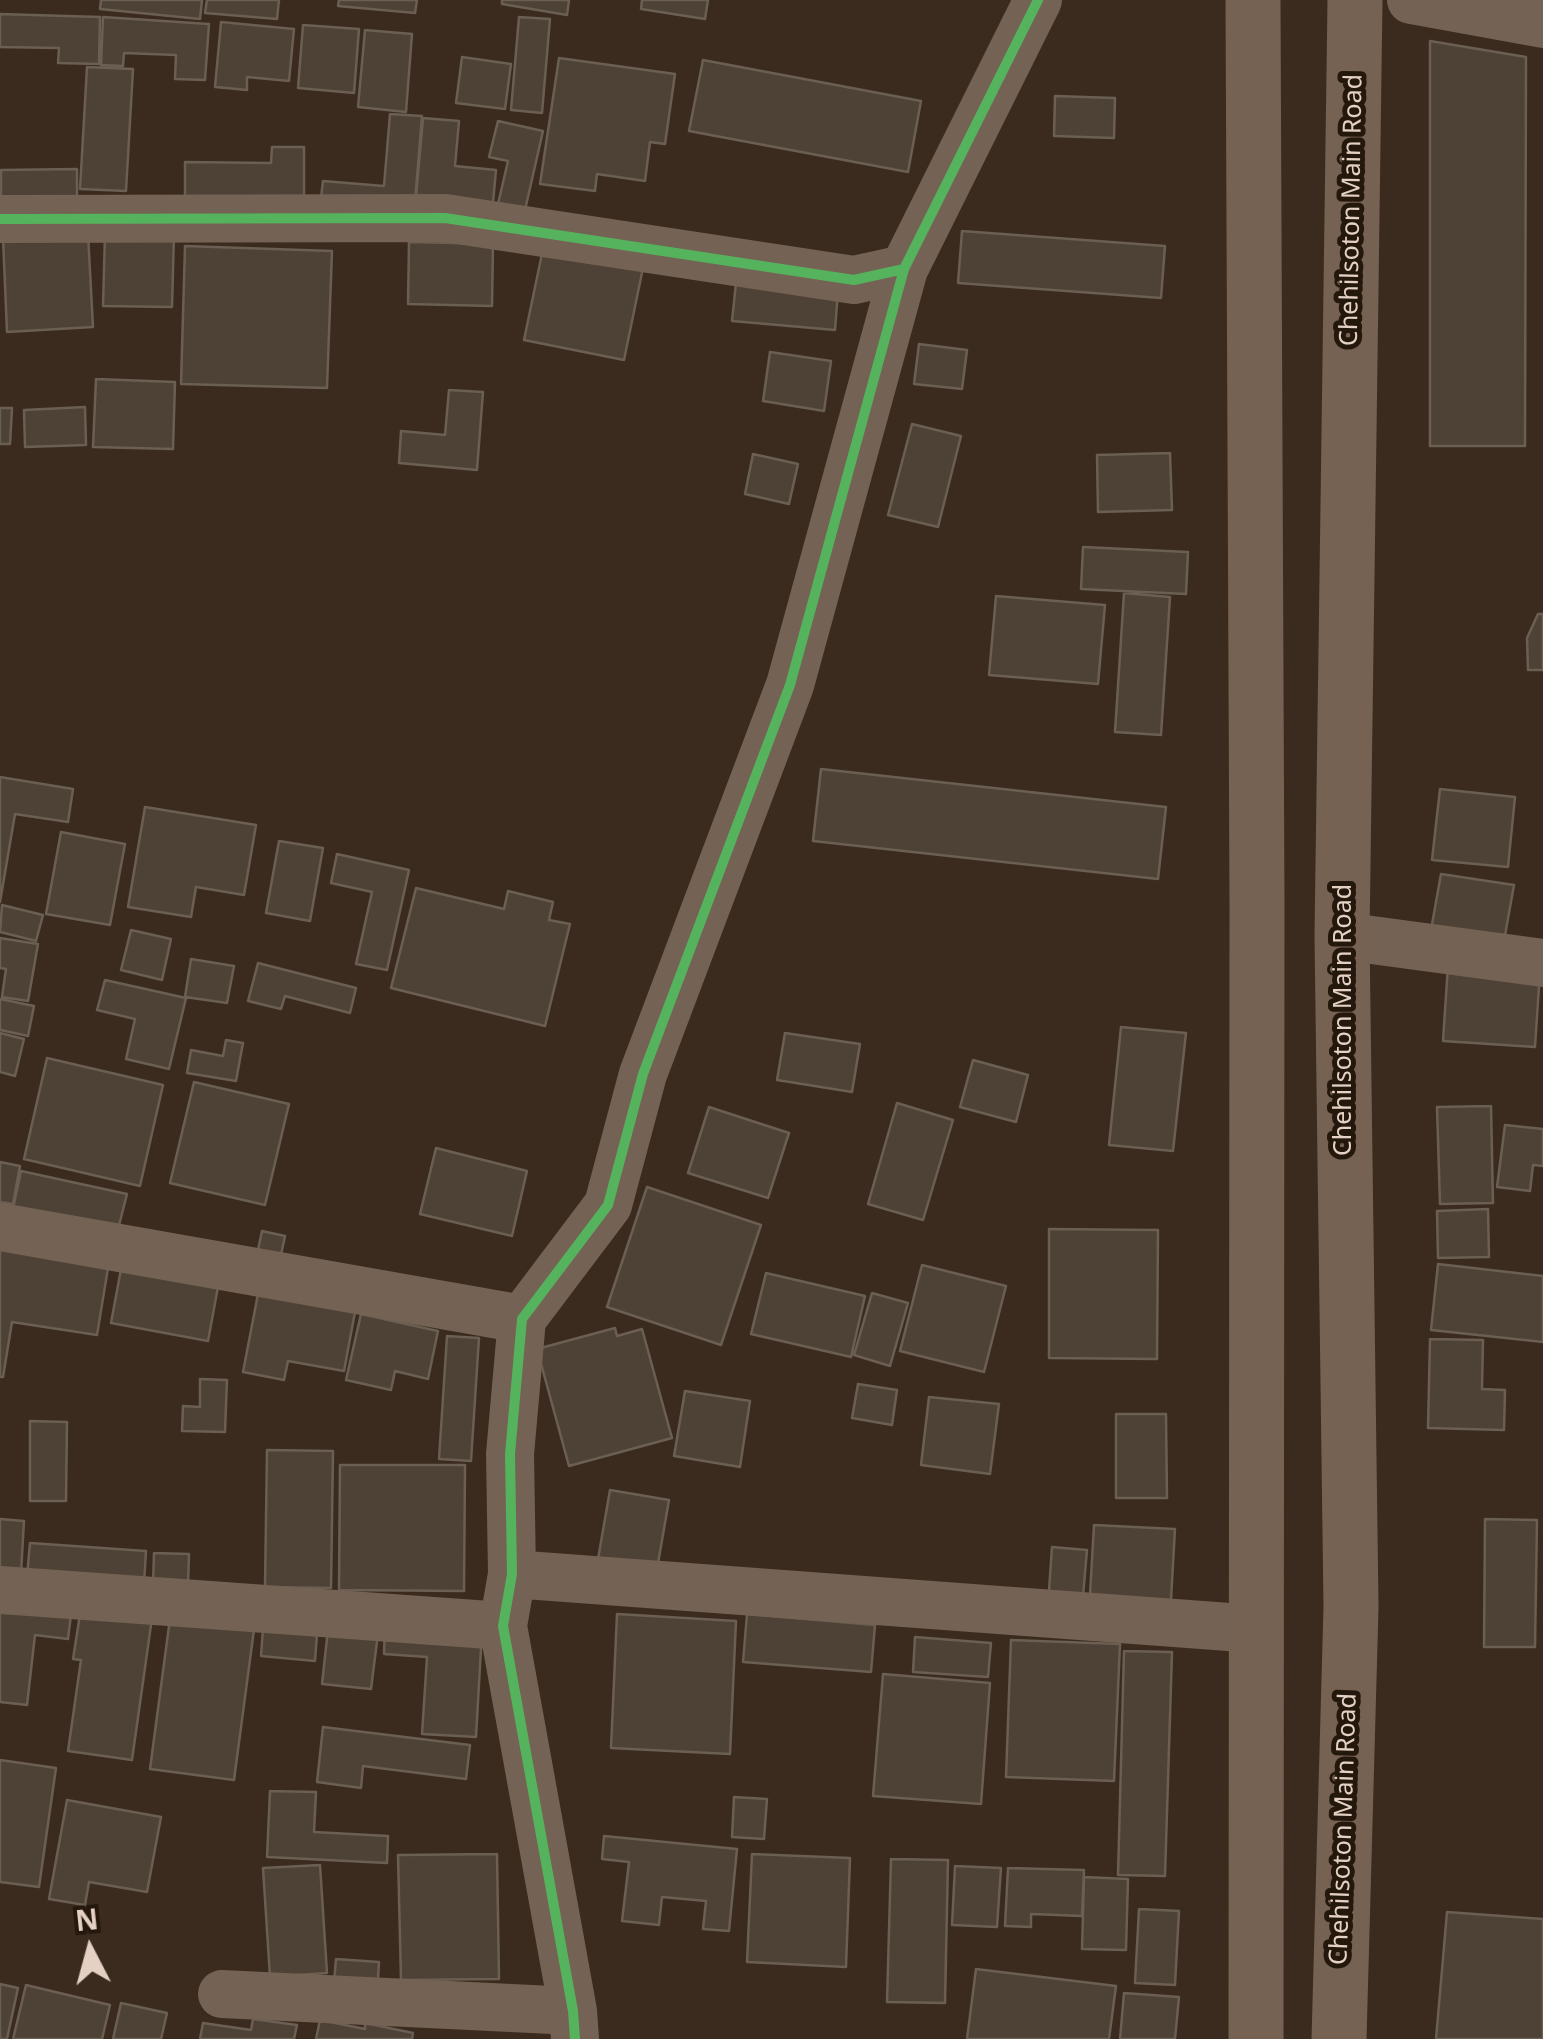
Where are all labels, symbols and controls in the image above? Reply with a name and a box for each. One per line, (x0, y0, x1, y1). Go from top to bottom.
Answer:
street label: Chehilsoton Main Road (1335, 74, 1369, 346)
street label: Chehilsoton Main Road (1329, 884, 1359, 1156)
street label: Chehilsoton Main Road (1324, 1693, 1364, 1965)
north arrow (40, 1899, 140, 1999)
text: N (74, 1899, 100, 1939)

